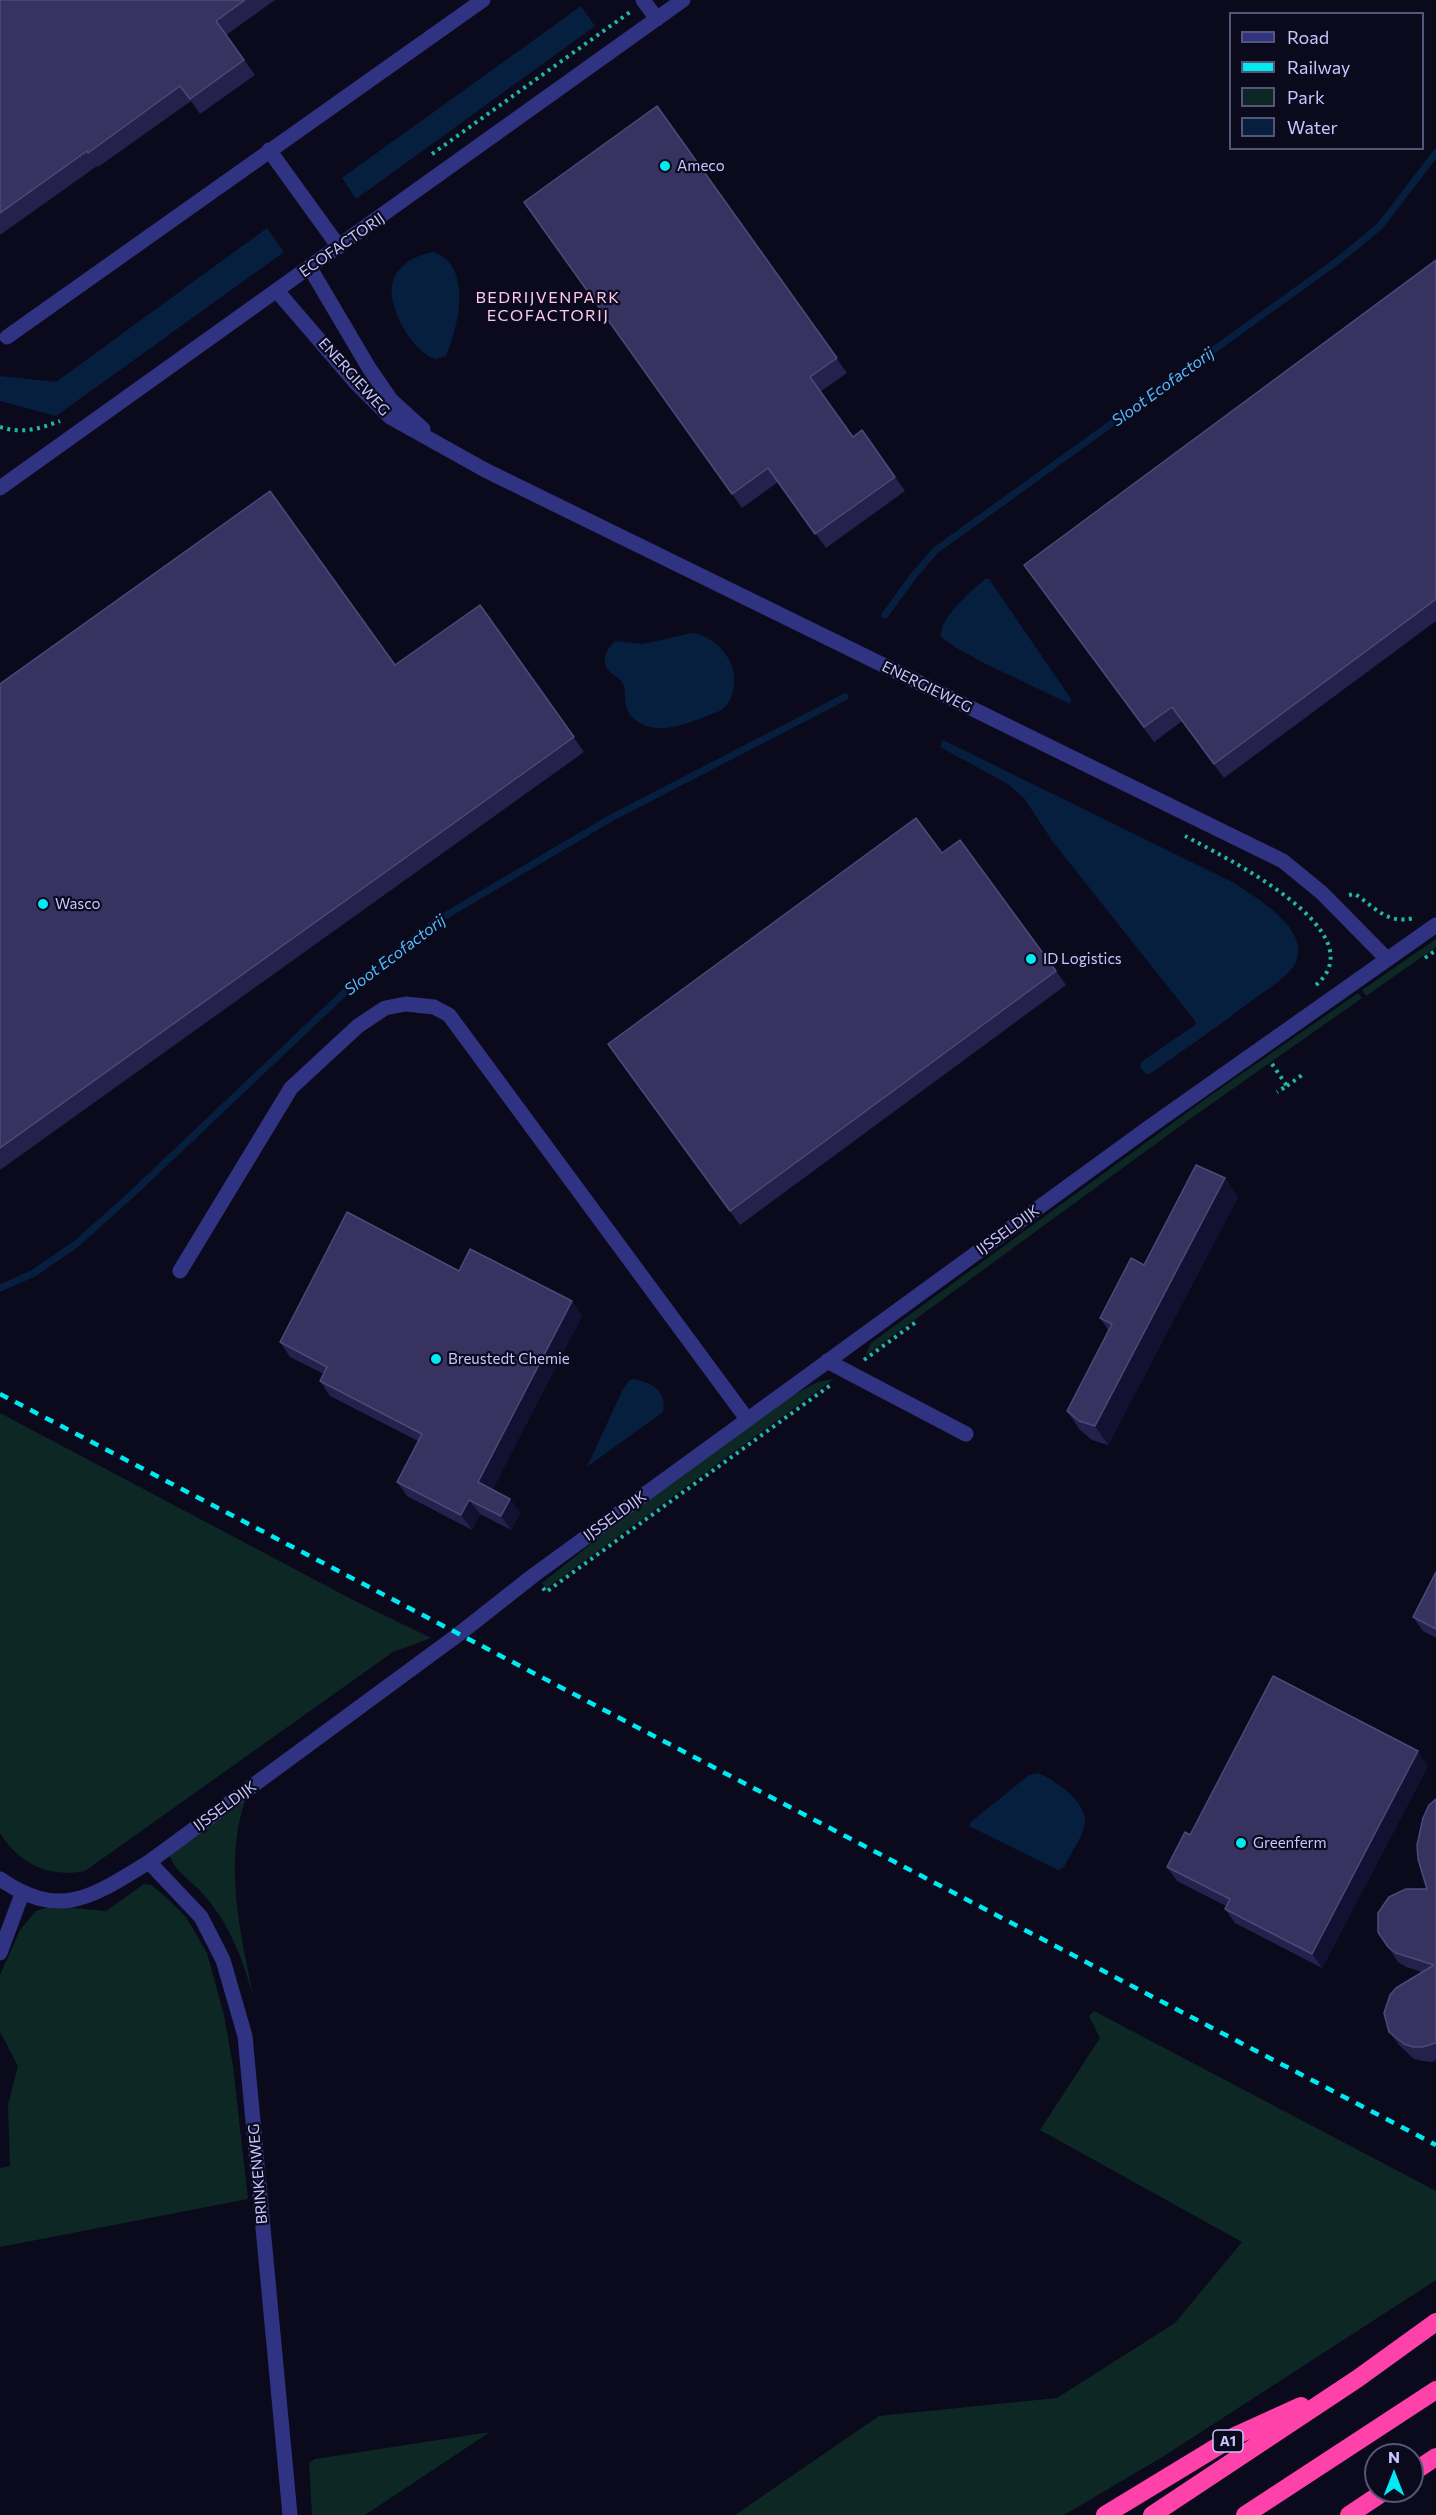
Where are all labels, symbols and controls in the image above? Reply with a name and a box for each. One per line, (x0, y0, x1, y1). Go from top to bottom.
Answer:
legend (1229, 12, 1424, 150)
text: Road (1287, 26, 1329, 48)
text: Railway (1287, 56, 1350, 78)
text: Park (1287, 86, 1325, 108)
text: Water (1287, 116, 1338, 138)
place label: Ameco (677, 157, 725, 175)
marker: Ameco (658, 159, 672, 173)
street label: ECOFACTORIJ (296, 209, 388, 281)
district label: BEDRIJVENPARK ECOFACTORIJ (475, 288, 621, 326)
street label: ENERGIEWEG (314, 334, 394, 420)
water label: Sloot Ecofactorij (1108, 343, 1218, 431)
street label: ENERGIEWEG (879, 657, 975, 717)
place label: Wasco (55, 895, 101, 913)
marker: Wasco (36, 897, 50, 911)
water label: Sloot Ecofactorij (341, 911, 449, 999)
place label: ID Logistics (1043, 950, 1122, 968)
marker: ID Logistics (1024, 952, 1038, 966)
street label: IJSSELDIJK (973, 1201, 1043, 1259)
place label: Breustedt Chemie (448, 1350, 570, 1368)
marker: Breustedt Chemie (429, 1352, 443, 1366)
street label: IJSSELDIJK (580, 1487, 650, 1545)
street label: IJSSELDIJK (190, 1777, 260, 1835)
place label: Greenferm (1253, 1834, 1327, 1852)
marker: Greenferm (1234, 1836, 1248, 1850)
street label: BRINKENWEG (245, 2123, 271, 2225)
road number: A1 (1213, 2430, 1243, 2452)
north arrow (1364, 2443, 1424, 2503)
text: N (1388, 2447, 1400, 2466)

